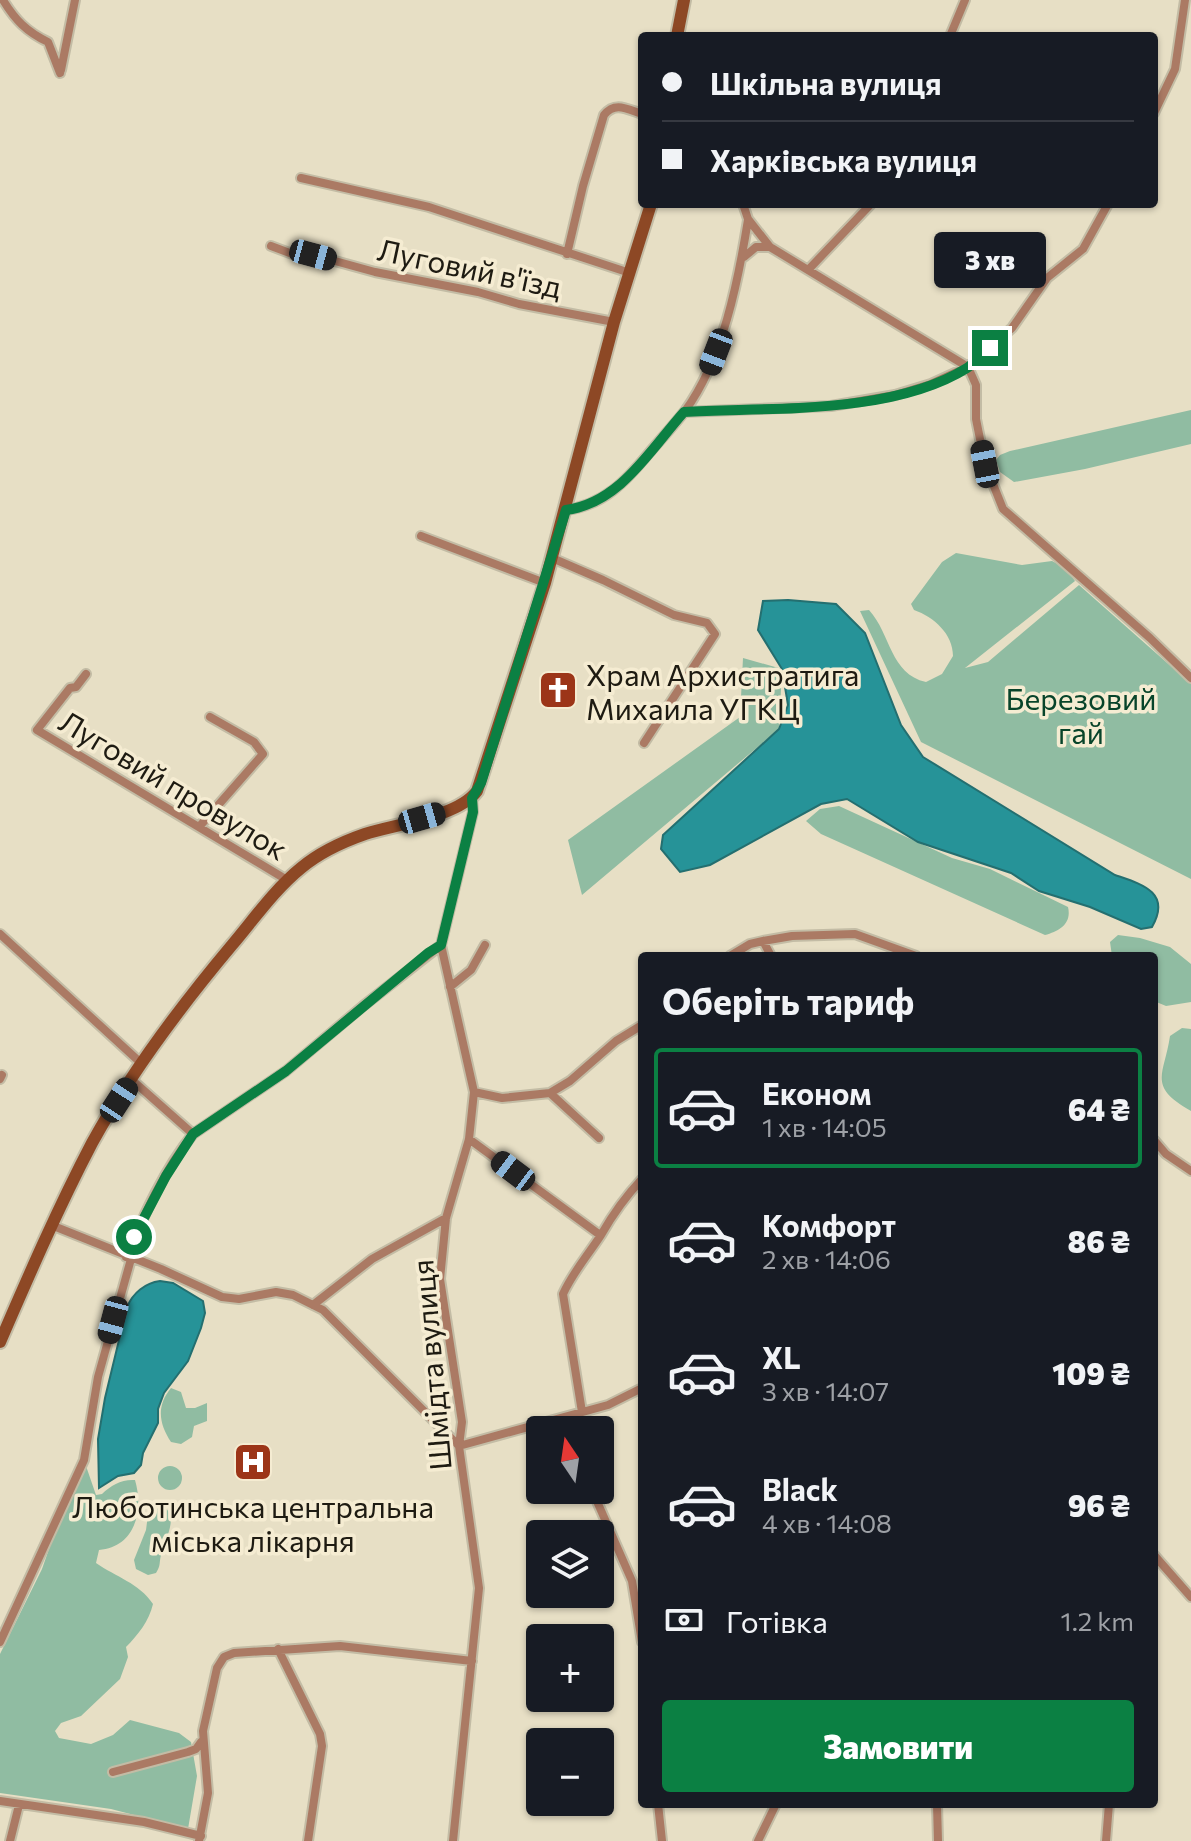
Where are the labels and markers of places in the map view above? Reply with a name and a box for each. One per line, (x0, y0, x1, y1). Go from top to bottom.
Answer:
place label: Храм Архистратига Михаила УГКЦ (586, 655, 859, 726)
church icon: Храм Архистратига Михаила УГКЦ (537, 669, 579, 711)
hospital icon: Люботинська центральна міська лікарня (232, 1441, 274, 1483)
place label: Люботинська центральна міська лікарня (72, 1487, 434, 1558)

